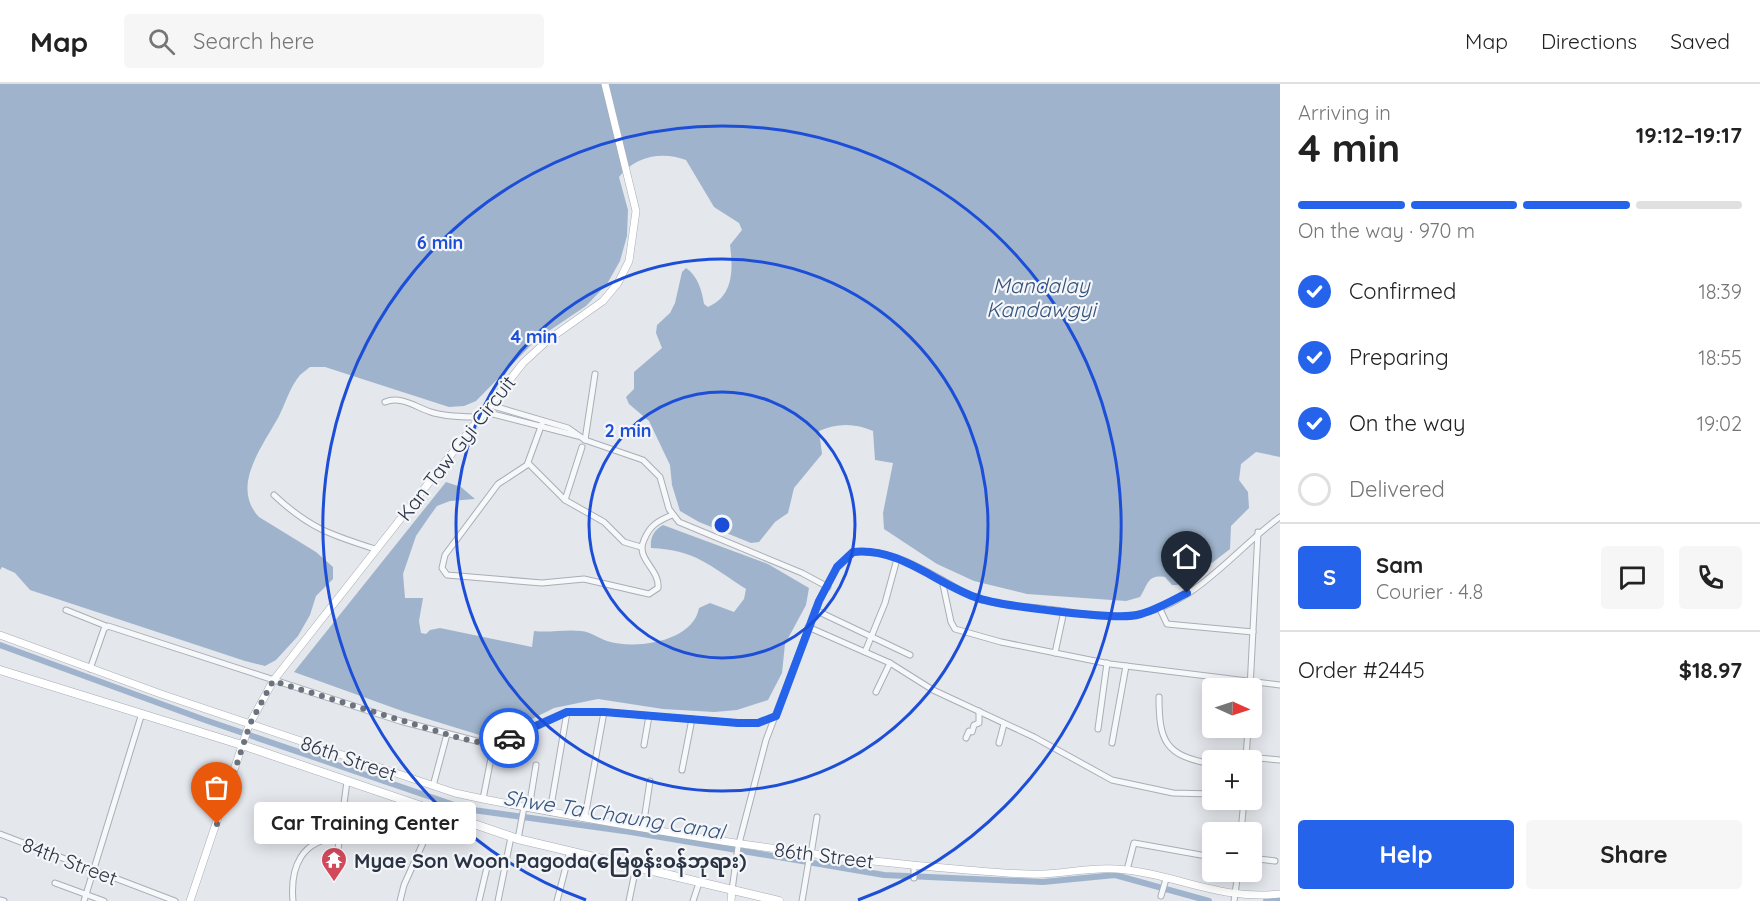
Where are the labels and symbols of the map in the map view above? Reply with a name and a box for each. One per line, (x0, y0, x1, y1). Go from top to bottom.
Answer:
text: 6 min (417, 231, 463, 254)
water label: Mandalay Kandawgyi (986, 272, 1098, 322)
text: 4 min (510, 325, 558, 348)
street label: Kan Taw Gyi Circuit (391, 370, 521, 526)
text: 2 min (605, 419, 651, 442)
centre of rings (712, 515, 732, 535)
pin (1161, 531, 1212, 593)
north arrow (1202, 678, 1262, 738)
courier (479, 708, 539, 768)
street label: 86th Street (298, 730, 400, 786)
pin (191, 762, 242, 824)
water label: Shwe Ta Chaung Canal (502, 784, 728, 845)
callout: Car Training Center (253, 803, 475, 845)
street label: 84th Street (19, 831, 121, 891)
street label: 86th Street (773, 837, 875, 874)
temple icon: Myae Son Woon Pagoda(မြေစွန်း၀န်ဘုရား) (319, 845, 349, 883)
place label: Myae Son Woon Pagoda(မြေစွန်း၀န်ဘုရား) (354, 848, 746, 877)

